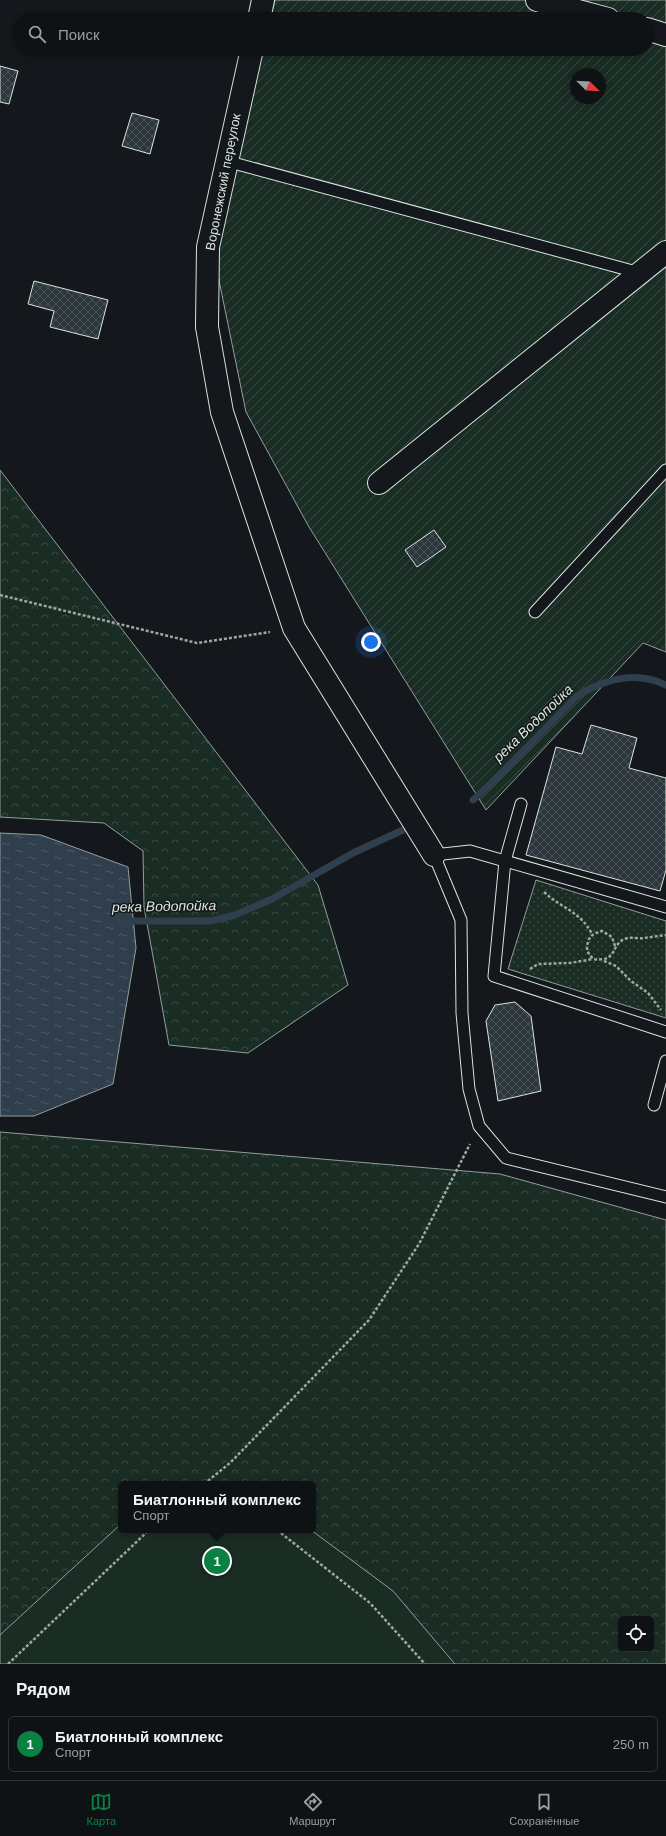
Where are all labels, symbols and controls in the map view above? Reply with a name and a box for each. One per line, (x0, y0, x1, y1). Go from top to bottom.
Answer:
search box (12, 12, 654, 56)
icon: search (26, 23, 48, 45)
text: Поиск (58, 26, 100, 43)
north arrow (570, 68, 606, 104)
street label: Воронежский переулок (202, 112, 244, 252)
your location (361, 632, 381, 652)
water label: река Водопойка (489, 681, 576, 766)
water label: река Водопойка (111, 897, 216, 915)
popup (118, 1481, 316, 1533)
text: Биатлонный комплекс (133, 1491, 301, 1508)
text: Спорт (133, 1508, 170, 1523)
pin: 1 (204, 1546, 230, 1576)
map controls (618, 1616, 654, 1652)
button: locate (618, 1616, 654, 1652)
text: Рядом (16, 1680, 71, 1699)
text: Биатлонный комплекс (55, 1728, 223, 1745)
text: 1 (26, 1737, 34, 1752)
text: 250 m (613, 1737, 649, 1752)
text: Спорт (55, 1745, 92, 1760)
tab: Карта (87, 1791, 116, 1827)
tab: Маршрут (289, 1791, 336, 1827)
tab: Сохранённые (509, 1791, 579, 1827)

